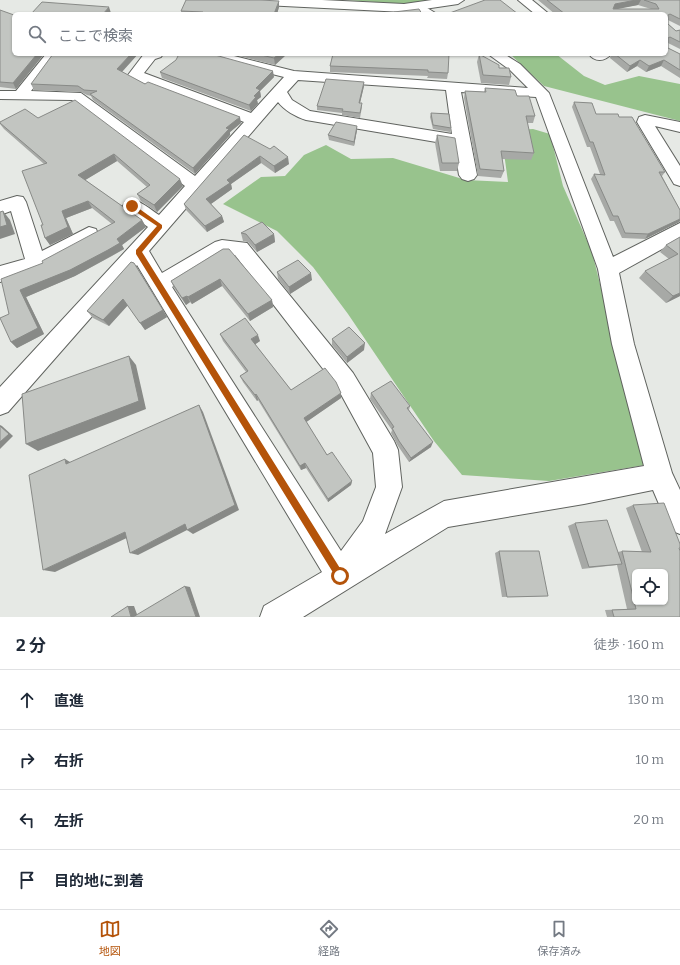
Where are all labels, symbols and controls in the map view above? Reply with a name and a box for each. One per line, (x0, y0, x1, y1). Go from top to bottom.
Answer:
search box (12, 12, 668, 56)
icon: search (26, 23, 48, 45)
text: ここで検索 (58, 27, 133, 45)
route end (123, 197, 141, 215)
route start (331, 567, 349, 585)
map controls (632, 569, 668, 605)
button: locate (632, 569, 668, 605)
text: 2 分 (16, 635, 46, 656)
text: 徒歩 · 160 m (594, 637, 664, 652)
icon: ahead (16, 689, 38, 711)
text: 直進 (54, 692, 84, 710)
text: 130 m (628, 692, 664, 707)
icon: right (16, 749, 38, 771)
text: 右折 (54, 752, 84, 770)
text: 10 m (635, 752, 664, 767)
icon: left (16, 809, 38, 831)
text: 左折 (54, 812, 84, 830)
text: 20 m (634, 812, 664, 827)
icon: arrive (16, 869, 38, 891)
text: 目的地に到着 (54, 872, 144, 890)
tab: 地図 (99, 918, 121, 958)
tab: 経路 (318, 918, 340, 958)
tab: 保存済み (537, 918, 581, 958)

